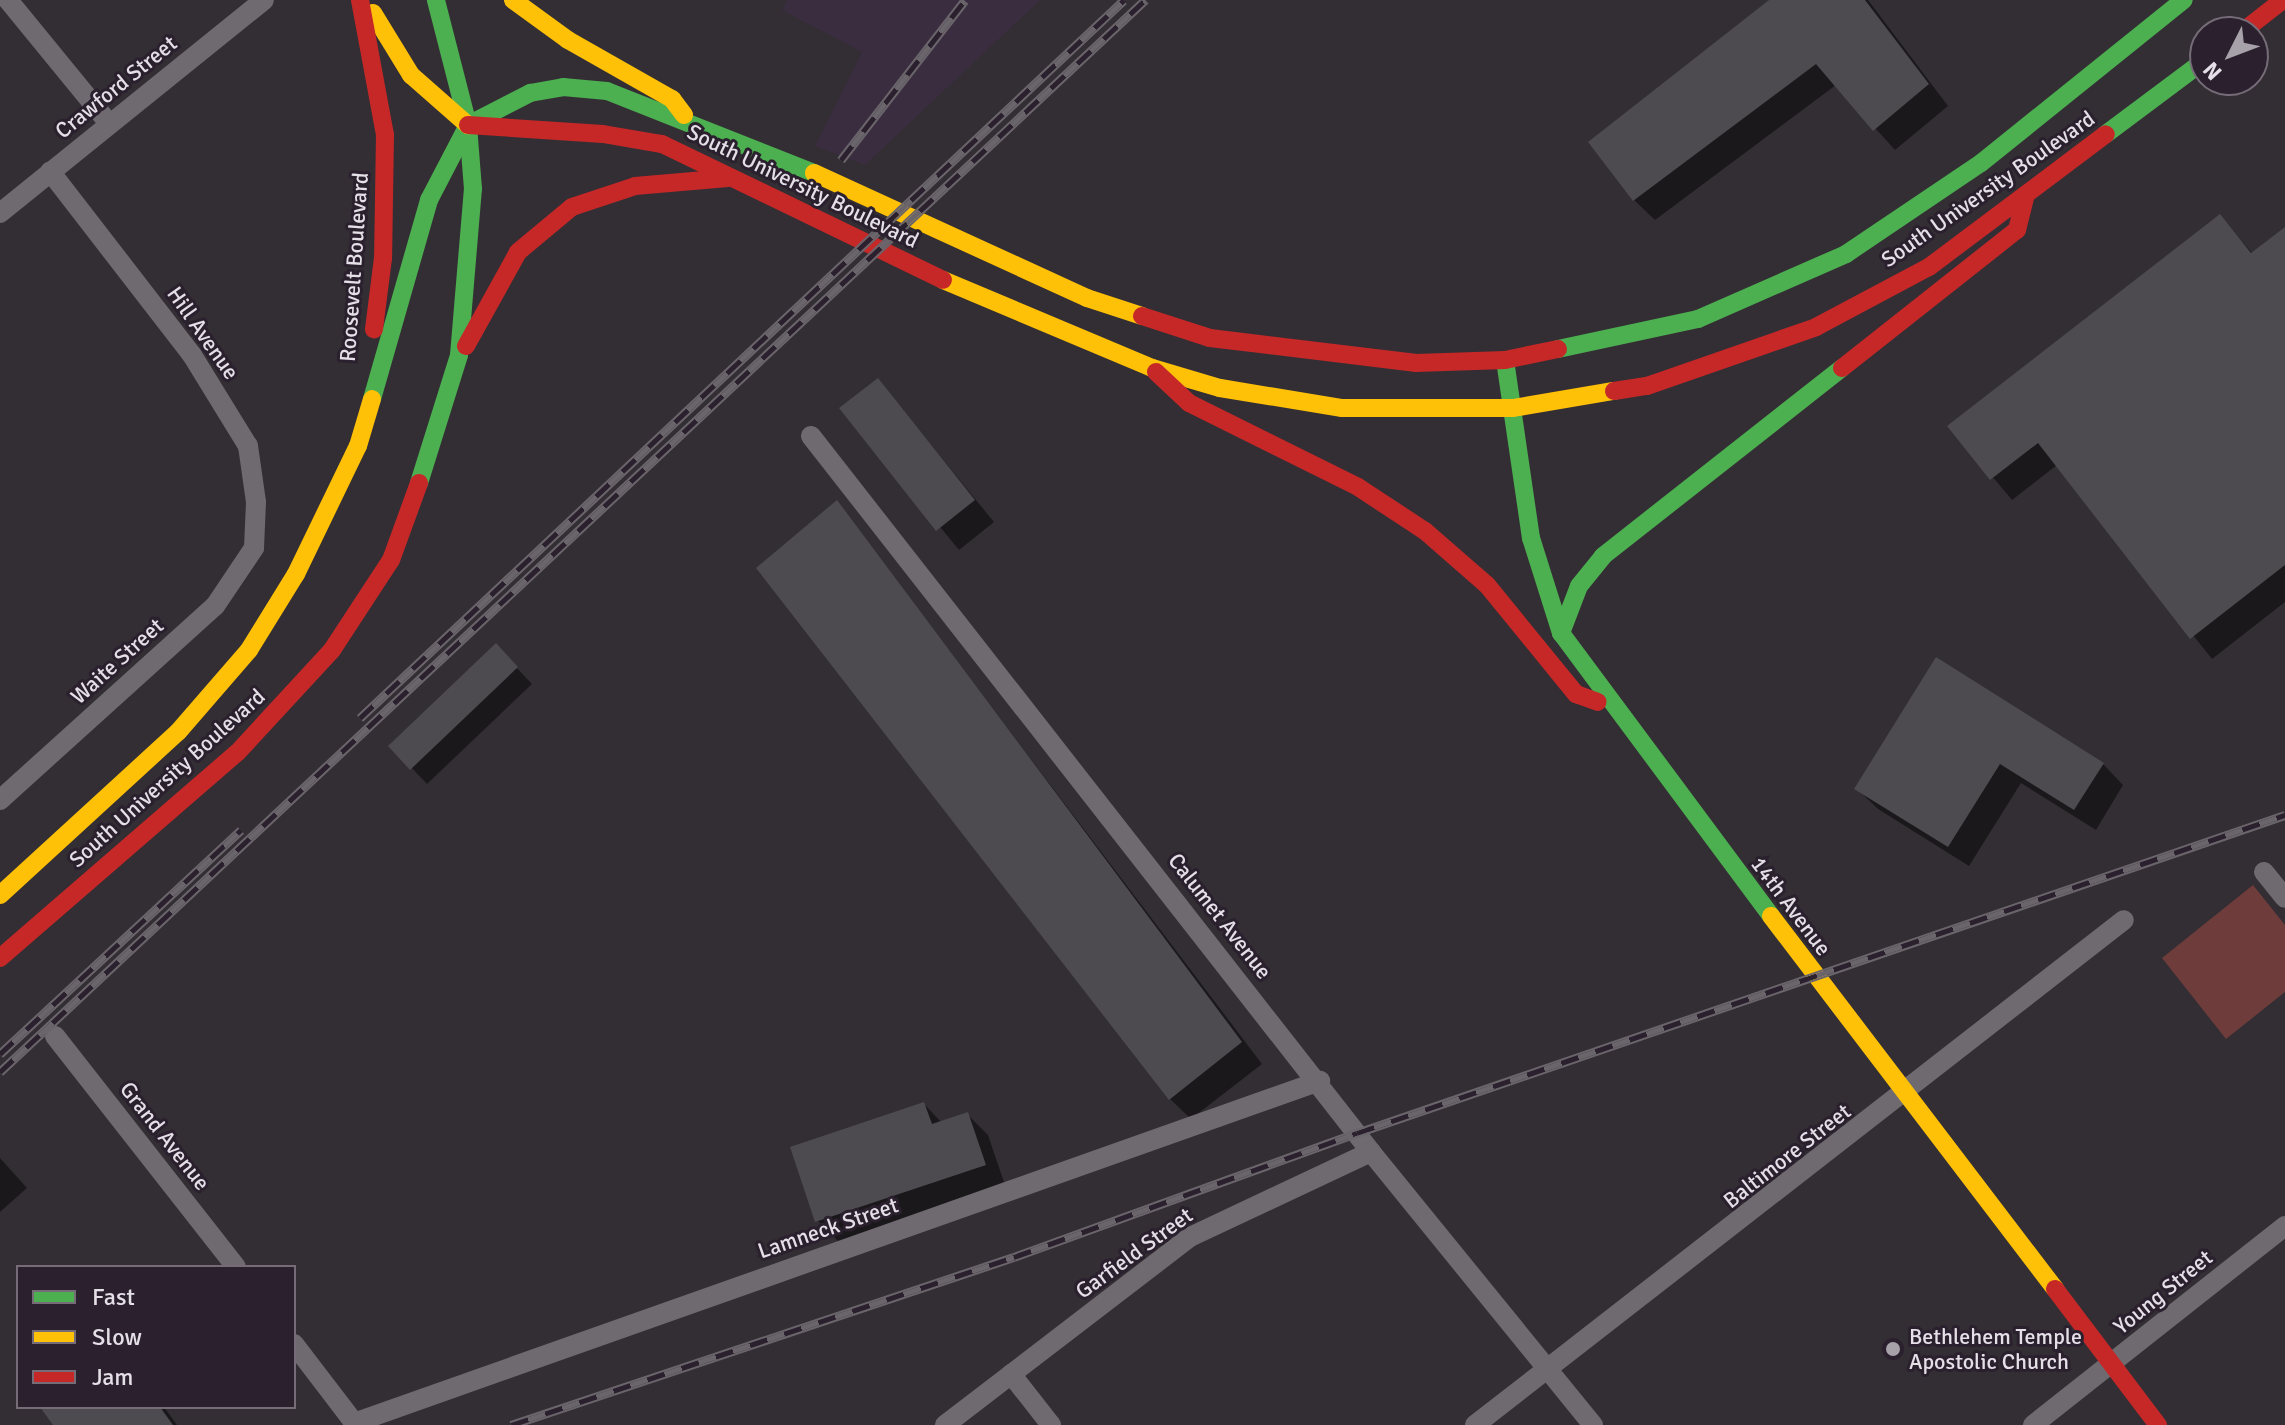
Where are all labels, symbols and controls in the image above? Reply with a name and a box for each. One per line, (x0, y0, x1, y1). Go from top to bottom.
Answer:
north arrow (2189, 16, 2269, 96)
street label: Crawford Street (50, 30, 182, 144)
text: N (2197, 56, 2227, 86)
street label: South University Boulevard (1876, 105, 2100, 273)
street label: South University Boulevard (683, 118, 923, 254)
street label: Roosevelt Boulevard (334, 171, 374, 363)
street label: Hill Avenue (161, 282, 245, 384)
street label: Waite Street (65, 613, 169, 709)
street label: South University Boulevard (64, 683, 270, 873)
street label: Calumet Avenue (1163, 848, 1277, 984)
street label: 14th Avenue (1745, 851, 1837, 961)
street label: Grand Avenue (114, 1076, 216, 1196)
street label: Baltimore Street (1718, 1098, 1856, 1214)
street label: Lamneck Street (754, 1192, 902, 1264)
street label: Garfield Street (1070, 1202, 1198, 1304)
street label: Young Street (2108, 1244, 2218, 1340)
legend (16, 1265, 296, 1409)
text: Fast (92, 1282, 135, 1312)
text: Slow (92, 1322, 142, 1352)
place label: Bethlehem Temple Apostolic Church (1909, 1323, 2082, 1374)
marker: Bethlehem Temple Apostolic Church (1884, 1340, 1902, 1358)
text: Jam (92, 1362, 133, 1392)

